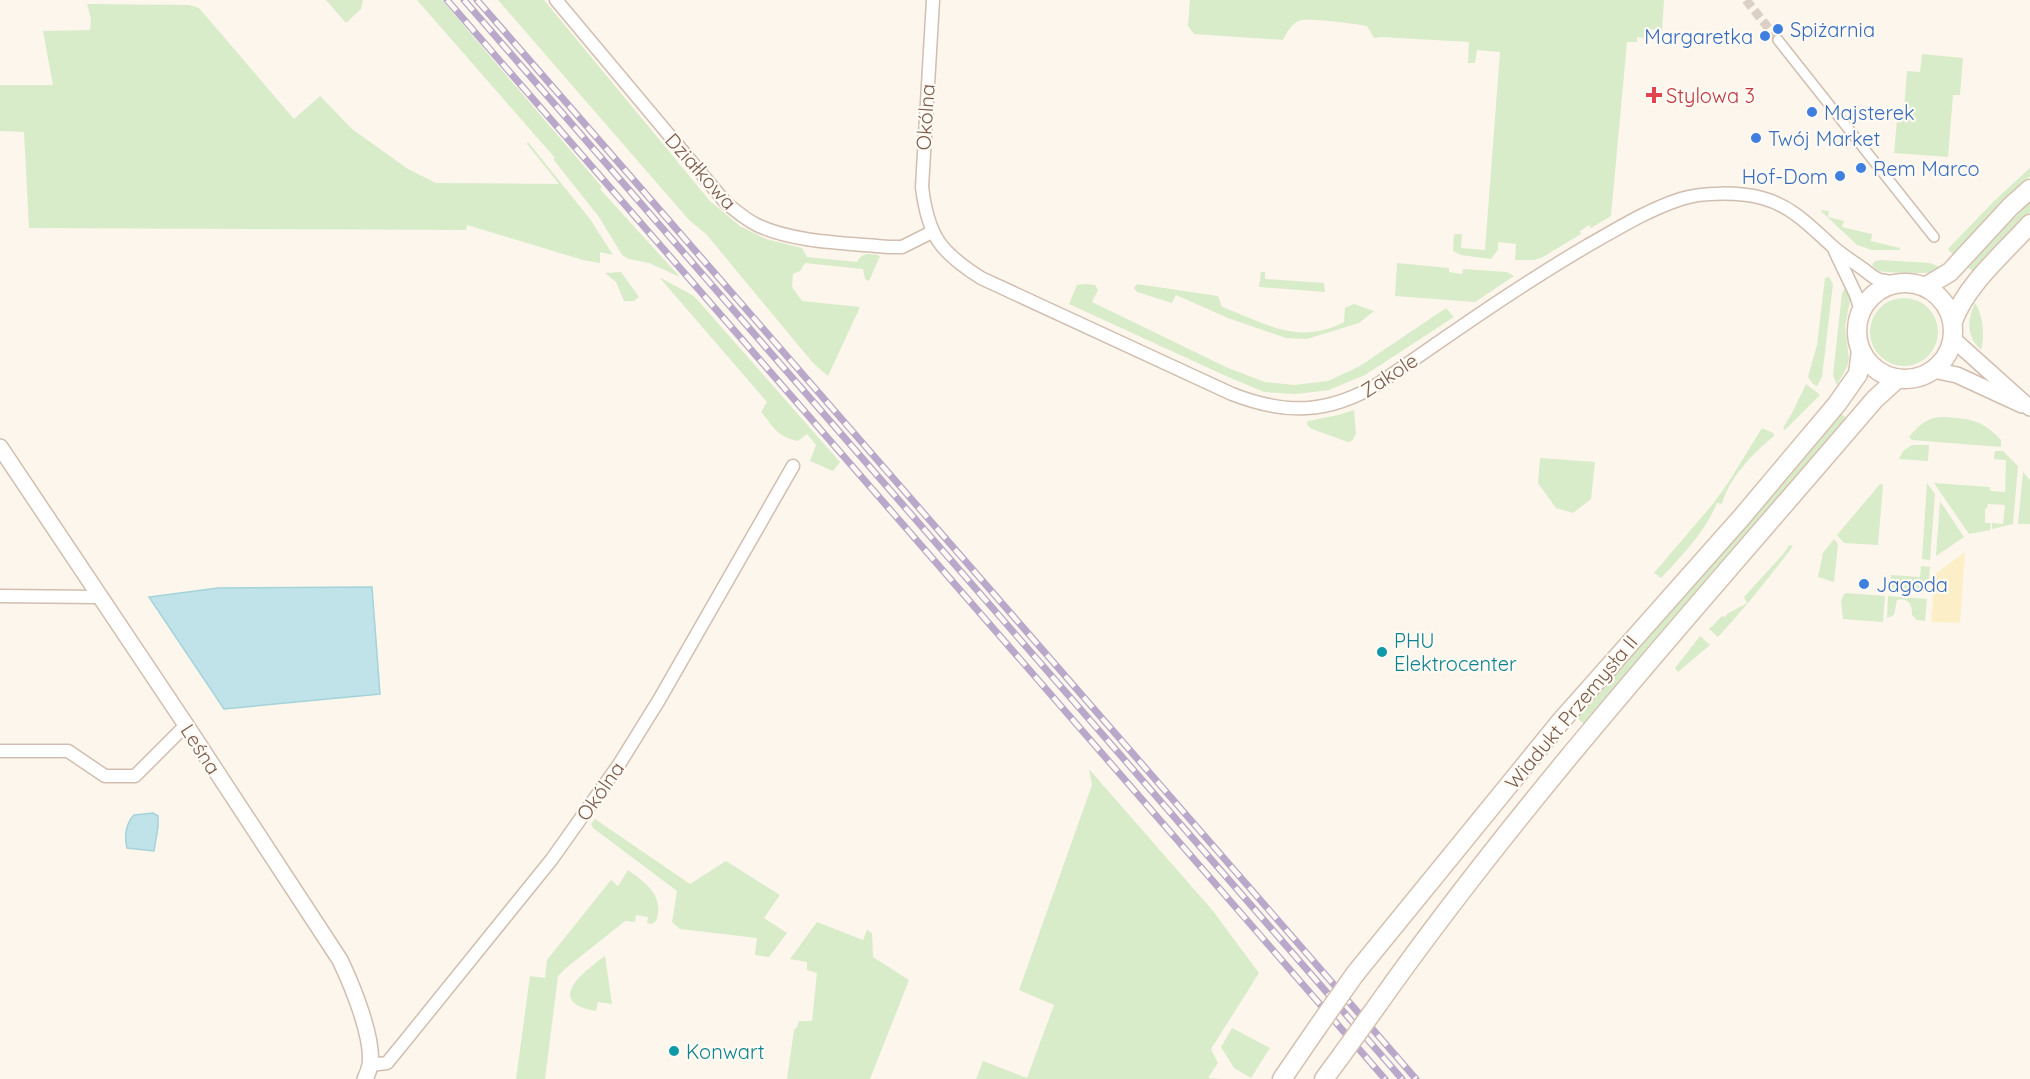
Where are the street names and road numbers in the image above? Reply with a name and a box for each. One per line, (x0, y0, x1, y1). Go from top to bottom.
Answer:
street label: Okólna (910, 83, 940, 151)
street label: Działkowa (660, 128, 742, 214)
street label: Zakole (1356, 347, 1422, 403)
street label: Wiadukt Przemysła II (1499, 630, 1643, 794)
street label: Leśna (176, 719, 226, 779)
street label: Okólna (571, 757, 629, 825)

